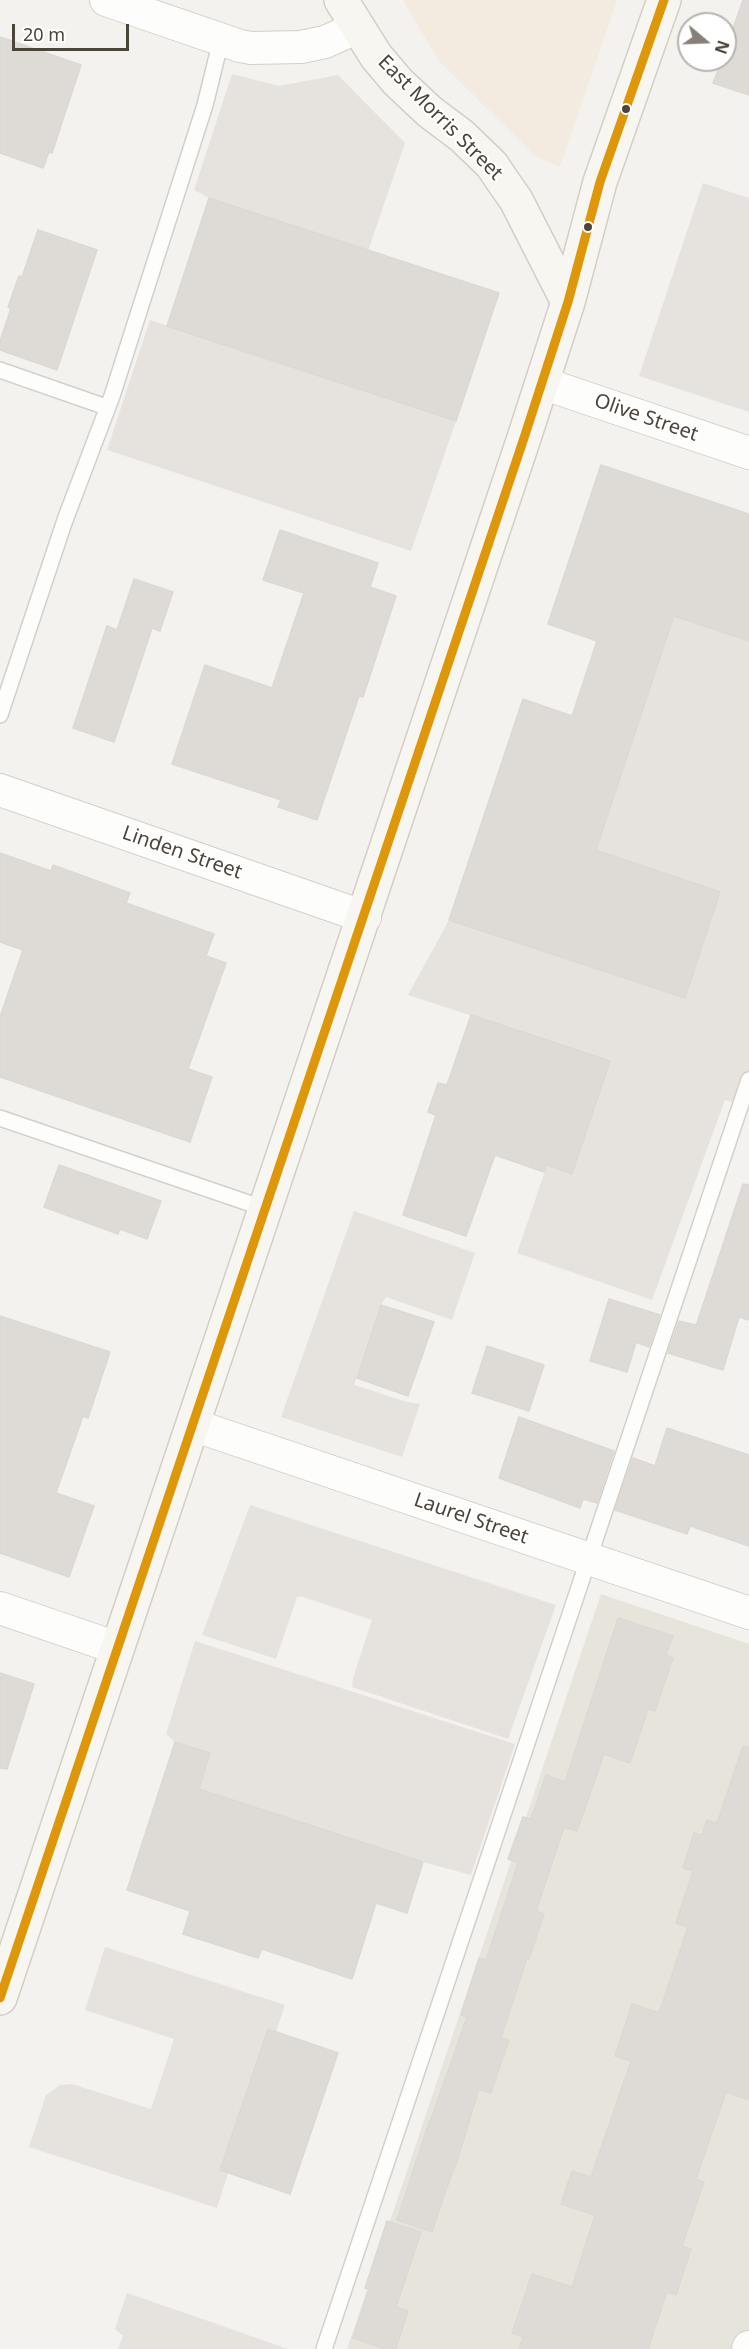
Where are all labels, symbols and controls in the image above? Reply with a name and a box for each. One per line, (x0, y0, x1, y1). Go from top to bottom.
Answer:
scale bar (15, 12, 132, 50)
north arrow (677, 12, 737, 72)
text: 20 m (23, 22, 65, 46)
text: N (710, 37, 735, 57)
street label: East Morris Street (373, 51, 507, 185)
unlabelled marker (620, 103, 632, 115)
unlabelled marker (582, 221, 594, 233)
street label: Olive Street (591, 389, 701, 447)
street label: Linden Street (119, 821, 245, 885)
street label: Laurel Street (411, 1488, 531, 1550)

